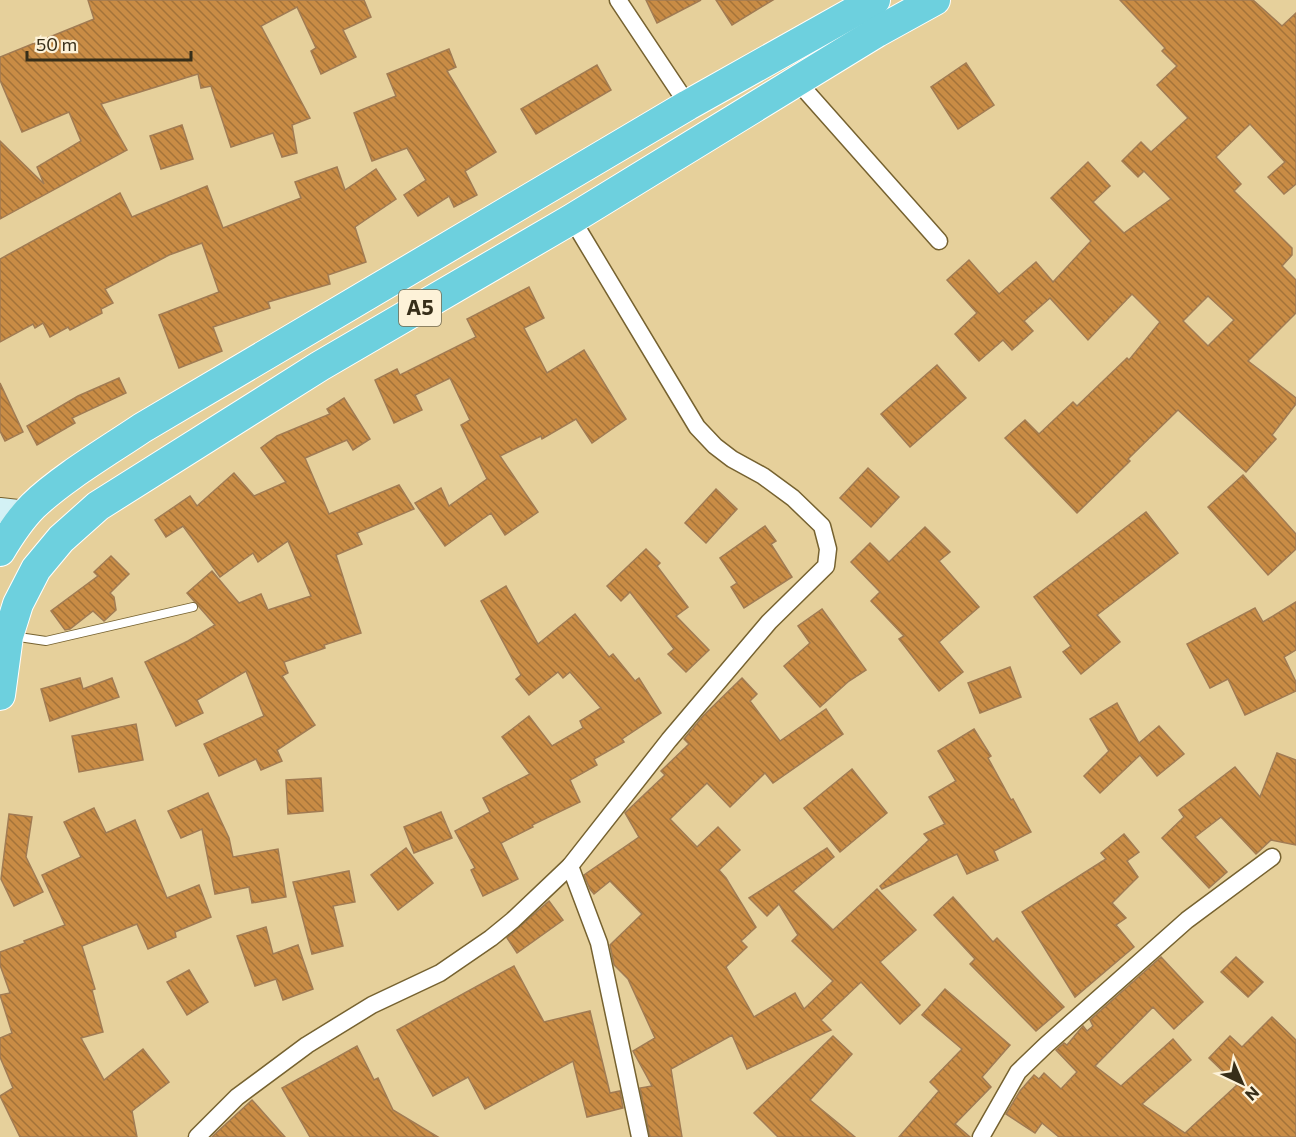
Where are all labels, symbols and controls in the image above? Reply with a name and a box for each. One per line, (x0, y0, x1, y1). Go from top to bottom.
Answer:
scale bar (27, 24, 190, 62)
text: 50 m (36, 33, 77, 55)
road number: A5 (399, 290, 441, 326)
north arrow (1212, 1053, 1272, 1113)
text: N (1242, 1083, 1264, 1105)

